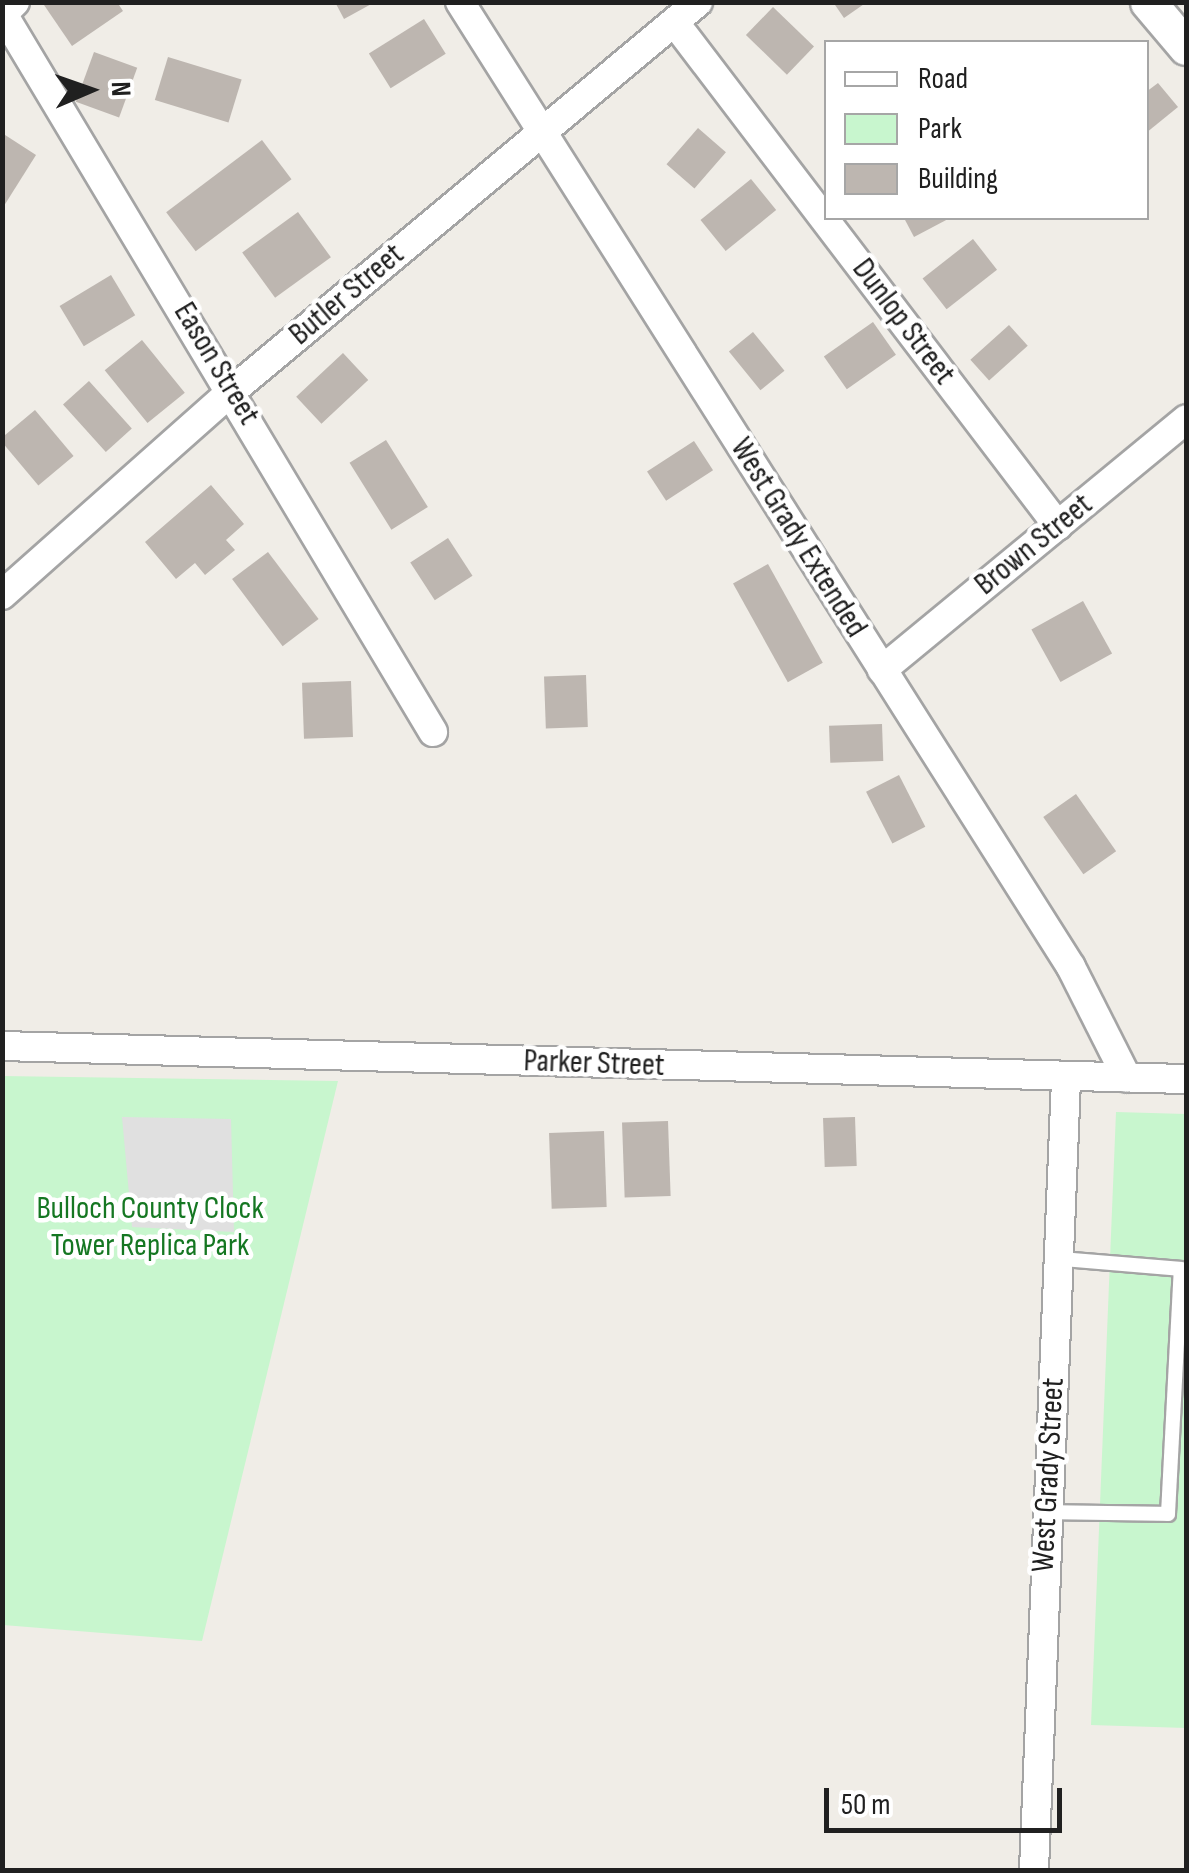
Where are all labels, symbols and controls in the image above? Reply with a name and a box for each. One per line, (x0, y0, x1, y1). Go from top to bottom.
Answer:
north arrow (40, 40, 140, 140)
legend (824, 40, 1149, 220)
text: Road (918, 61, 968, 97)
text: N (104, 81, 137, 97)
text: Park (918, 111, 962, 147)
text: Building (918, 161, 998, 197)
street label: Butler Street (282, 236, 412, 354)
street label: Dunlop Street (843, 251, 963, 393)
street label: Eason Street (164, 296, 268, 432)
street label: West Grady Extended (721, 431, 875, 645)
street label: Brown Street (967, 486, 1101, 604)
street label: Parker Street (523, 1042, 665, 1086)
park label: Bulloch County Clock Tower Replica Park (36, 1191, 264, 1266)
street label: West Grady Street (1025, 1377, 1073, 1573)
scale bar (829, 1768, 1066, 1830)
text: 50 m (841, 1787, 890, 1823)

